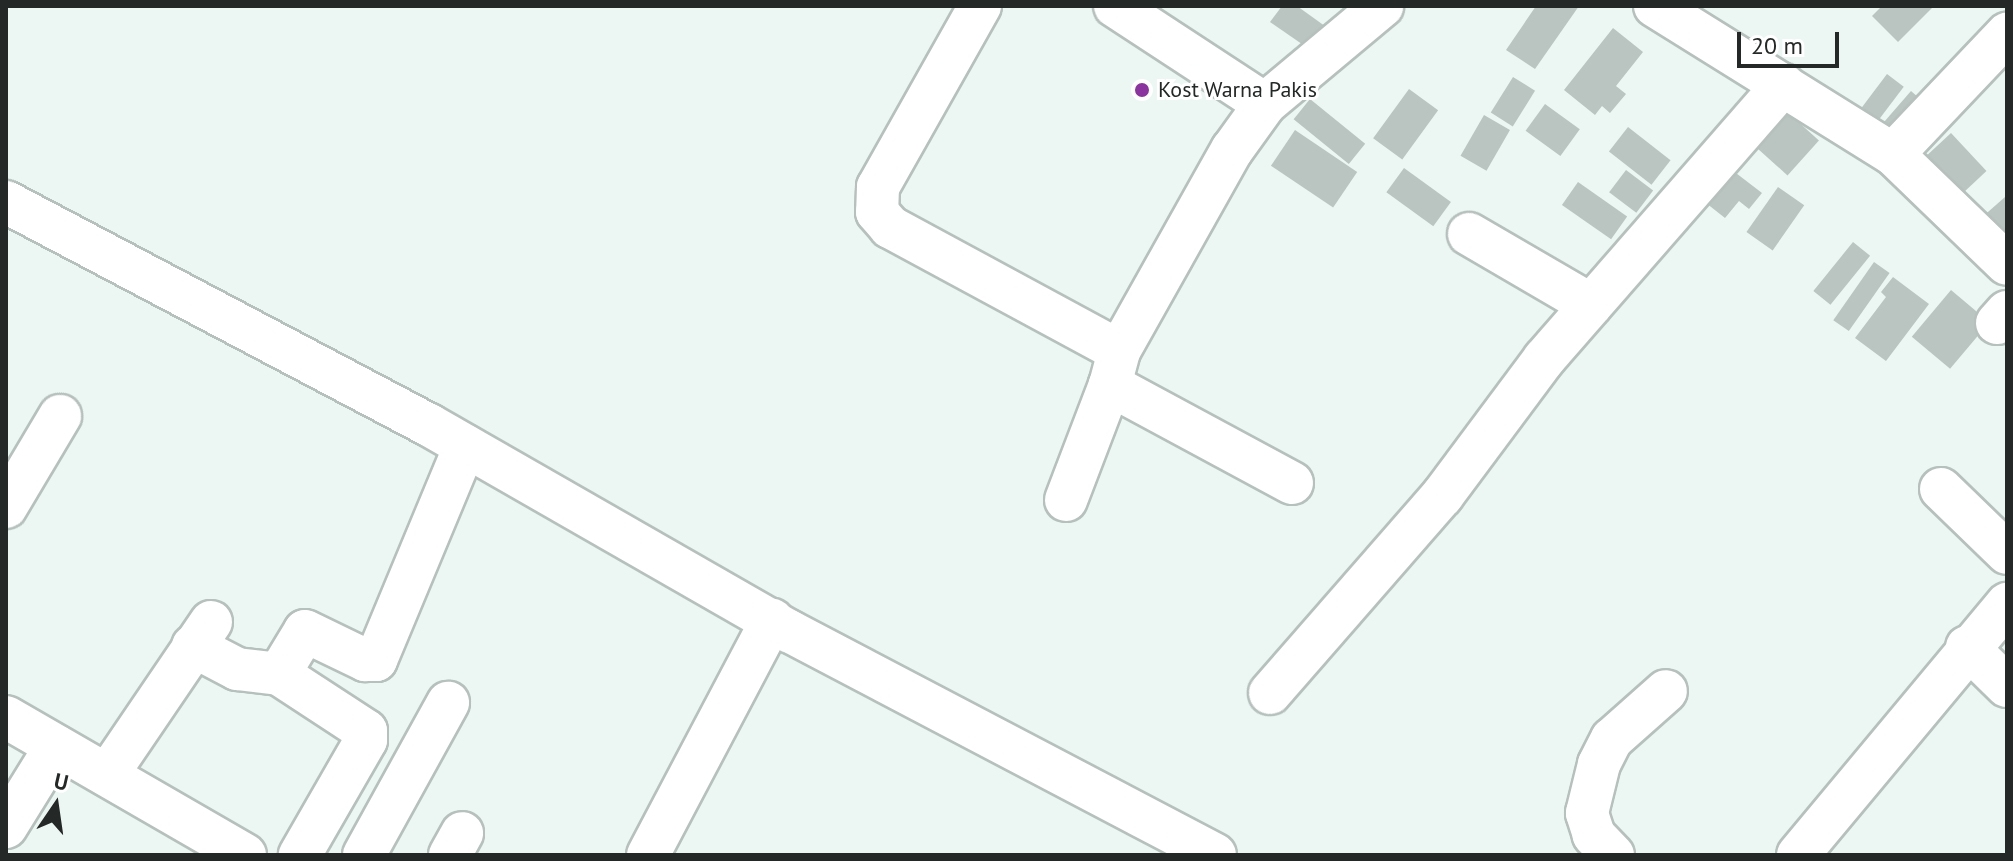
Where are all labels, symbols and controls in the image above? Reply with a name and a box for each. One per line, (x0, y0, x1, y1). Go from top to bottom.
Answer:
scale bar (1741, 16, 1843, 66)
text: 20 m (1751, 30, 1803, 61)
place label: Kost Warna Pakis (1158, 77, 1317, 103)
marker: Kost Warna Pakis (1133, 81, 1151, 99)
north arrow (16, 765, 96, 845)
text: U (52, 766, 71, 797)

